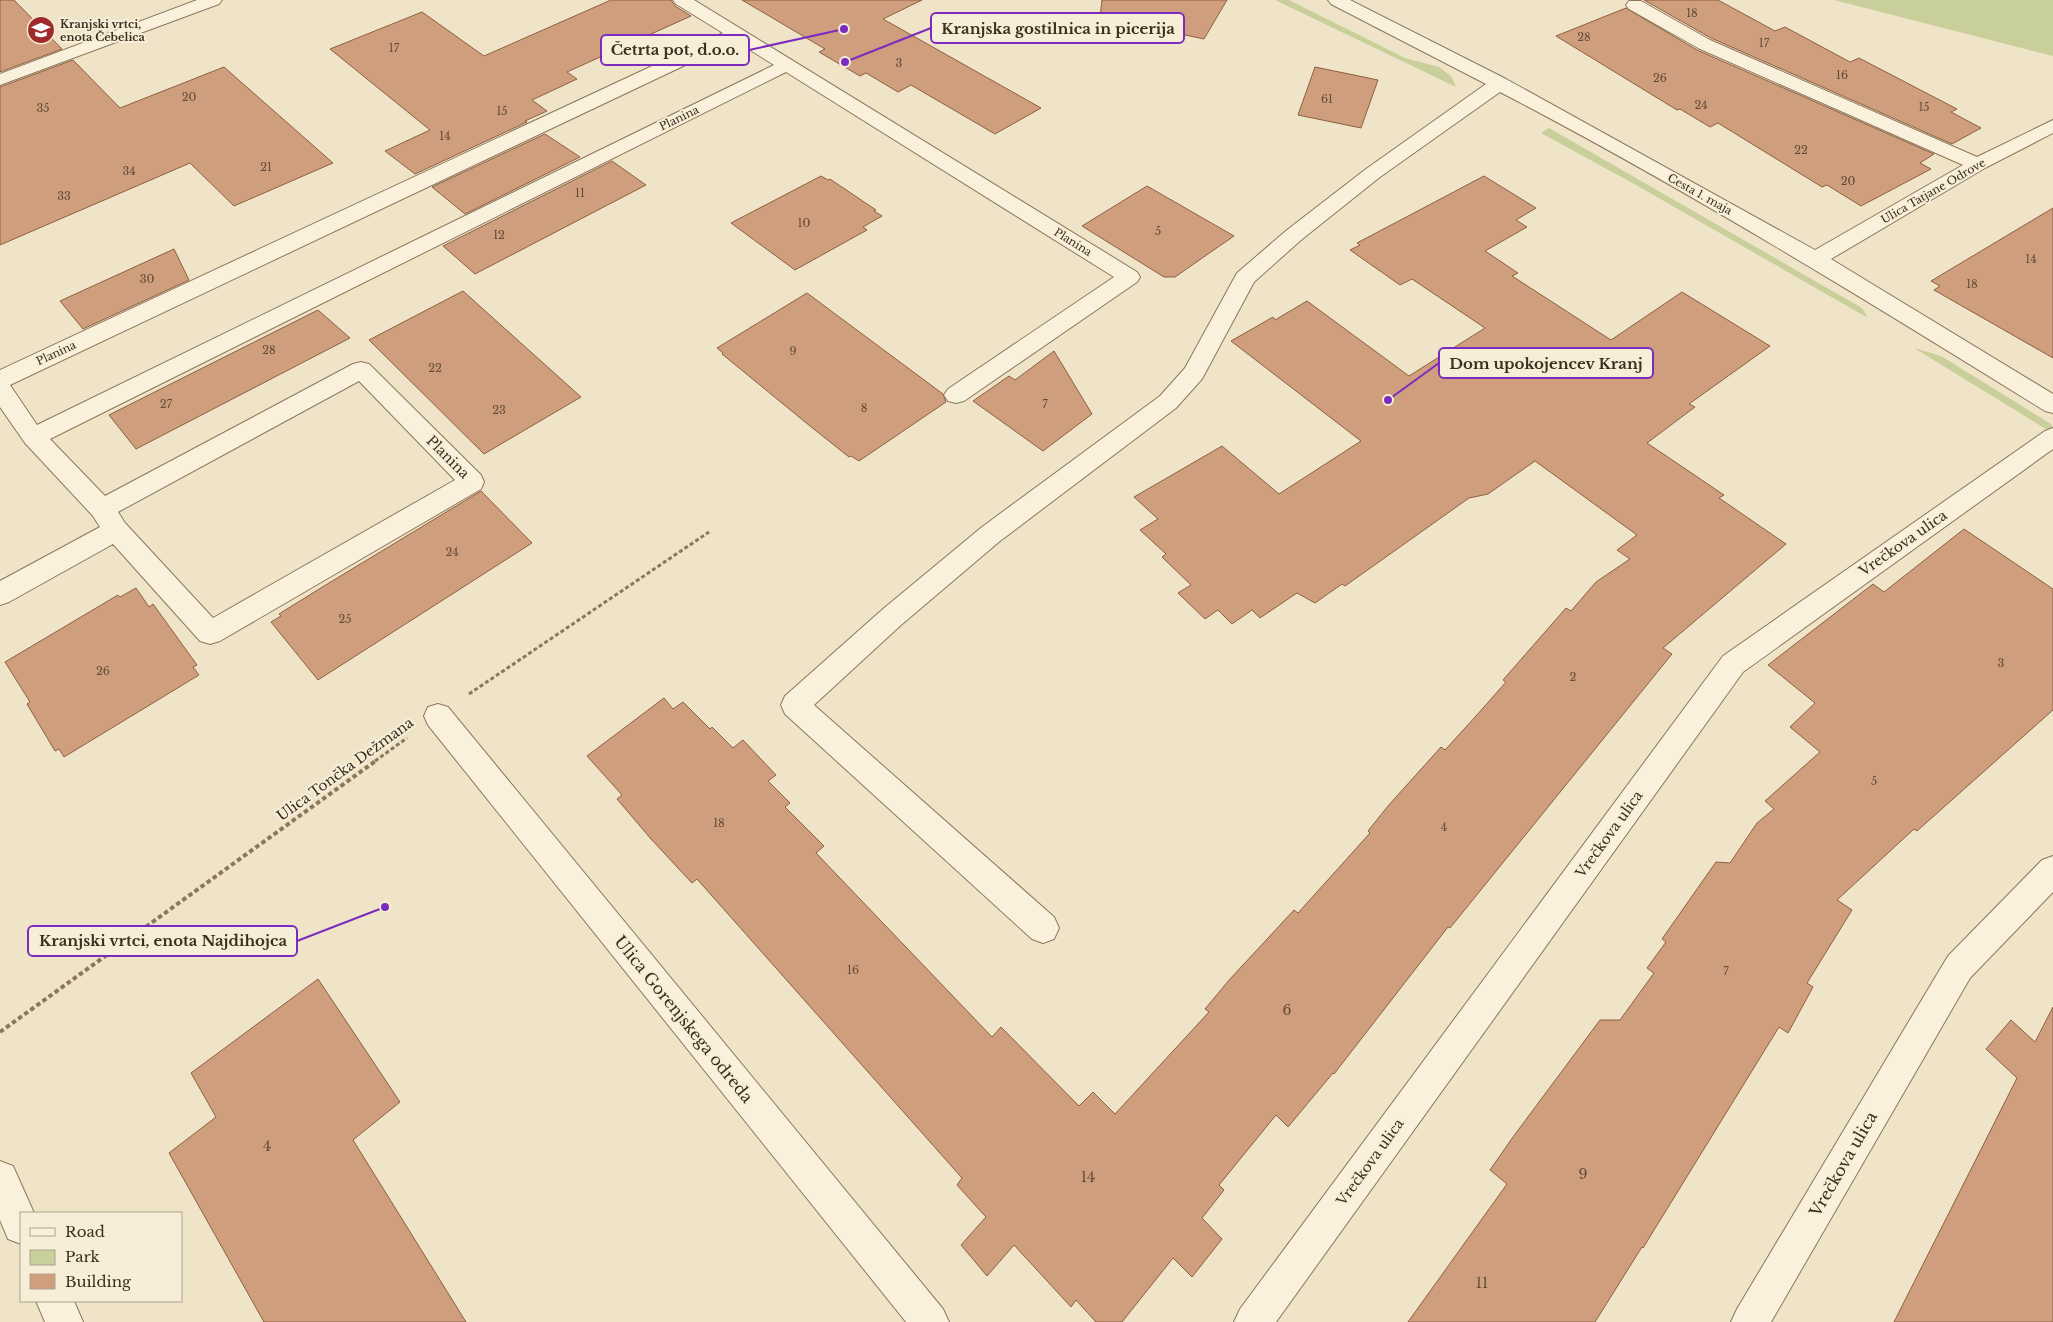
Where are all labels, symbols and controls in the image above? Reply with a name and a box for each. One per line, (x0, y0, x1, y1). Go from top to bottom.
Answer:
house number: 18 (1686, 6, 1698, 20)
callout: Kranjska gostilnica in picerija (931, 13, 1184, 43)
school or university icon: Kranjski vrtci, enota Čebelica (26, 15, 56, 45)
place label: Kranjski vrtci, enota Čebelica (60, 17, 146, 44)
text: Kranjska gostilnica in picerija (941, 19, 1175, 38)
house number: 28 (1577, 30, 1591, 44)
callout: Četrta pot, d.o.o. (601, 35, 749, 65)
house number: 17 (1759, 36, 1770, 50)
text: Četrta pot, d.o.o. (611, 40, 739, 59)
house number: 17 (389, 41, 400, 55)
house number: 3 (896, 56, 903, 70)
house number: 16 (1836, 68, 1848, 82)
house number: 26 (1653, 71, 1667, 85)
house number: 20 (182, 90, 196, 104)
house number: 61 (1321, 92, 1333, 106)
house number: 24 (1694, 98, 1708, 112)
house number: 15 (1918, 100, 1930, 114)
house number: 35 (36, 101, 50, 115)
street label: Planina (657, 102, 702, 134)
house number: 15 (496, 104, 508, 118)
house number: 14 (439, 129, 451, 143)
house number: 22 (1794, 143, 1808, 157)
street label: Ulica Tatjane Odrove (1878, 155, 1988, 227)
house number: 21 (260, 160, 272, 174)
house number: 34 (122, 164, 136, 178)
street label: Cesta 1. maja (1665, 170, 1736, 218)
house number: 20 (1841, 174, 1855, 188)
house number: 11 (575, 186, 585, 200)
house number: 33 (57, 189, 71, 203)
house number: 10 (798, 216, 811, 230)
house number: 5 (1155, 224, 1161, 238)
street label: Planina (1051, 225, 1095, 260)
house number: 12 (493, 228, 505, 242)
house number: 14 (2025, 252, 2037, 266)
house number: 30 (140, 272, 154, 286)
house number: 18 (1966, 277, 1978, 291)
street label: Planina (34, 337, 79, 368)
house number: 28 (262, 343, 276, 357)
house number: 9 (789, 344, 797, 358)
callout: Dom upokojencev Kranj (1439, 348, 1653, 378)
text: Dom upokojencev Kranj (1449, 354, 1643, 373)
house number: 22 (428, 361, 442, 375)
house number: 27 (160, 397, 173, 411)
house number: 7 (1042, 397, 1048, 411)
house number: 8 (861, 401, 867, 415)
house number: 23 (492, 403, 506, 417)
street label: Planina (423, 432, 474, 483)
street label: Vrečkova ulica (1855, 506, 1951, 581)
house number: 24 (445, 545, 459, 559)
house number: 25 (338, 612, 352, 626)
house number: 3 (1998, 656, 2005, 670)
house number: 26 (96, 664, 110, 678)
house number: 2 (1570, 670, 1577, 684)
street label: Ulica Tončka Dežmana (273, 713, 417, 825)
house number: 5 (1871, 774, 1877, 788)
street label: Vrečkova ulica (1571, 787, 1647, 882)
house number: 18 (713, 816, 725, 830)
house number: 4 (1441, 820, 1447, 834)
callout: Kranjski vrtci, enota Najdihojca (28, 926, 297, 956)
text: Kranjski vrtci, enota Najdihojca (39, 931, 287, 950)
street label: Ulica Gorenjskega odreda (610, 931, 758, 1107)
house number: 16 (847, 963, 859, 977)
house number: 7 (1723, 964, 1729, 978)
house number: 6 (1282, 1001, 1292, 1019)
street label: Vrečkova ulica (1804, 1108, 1881, 1221)
street label: Vrečkova ulica (1332, 1115, 1408, 1210)
house number: 4 (263, 1137, 271, 1155)
house number: 9 (1578, 1165, 1588, 1183)
house number: 14 (1081, 1168, 1095, 1186)
legend (20, 1212, 182, 1302)
text: Road (65, 1222, 105, 1241)
text: Park (65, 1247, 101, 1266)
text: Building (65, 1272, 132, 1291)
house number: 11 (1476, 1274, 1488, 1292)

